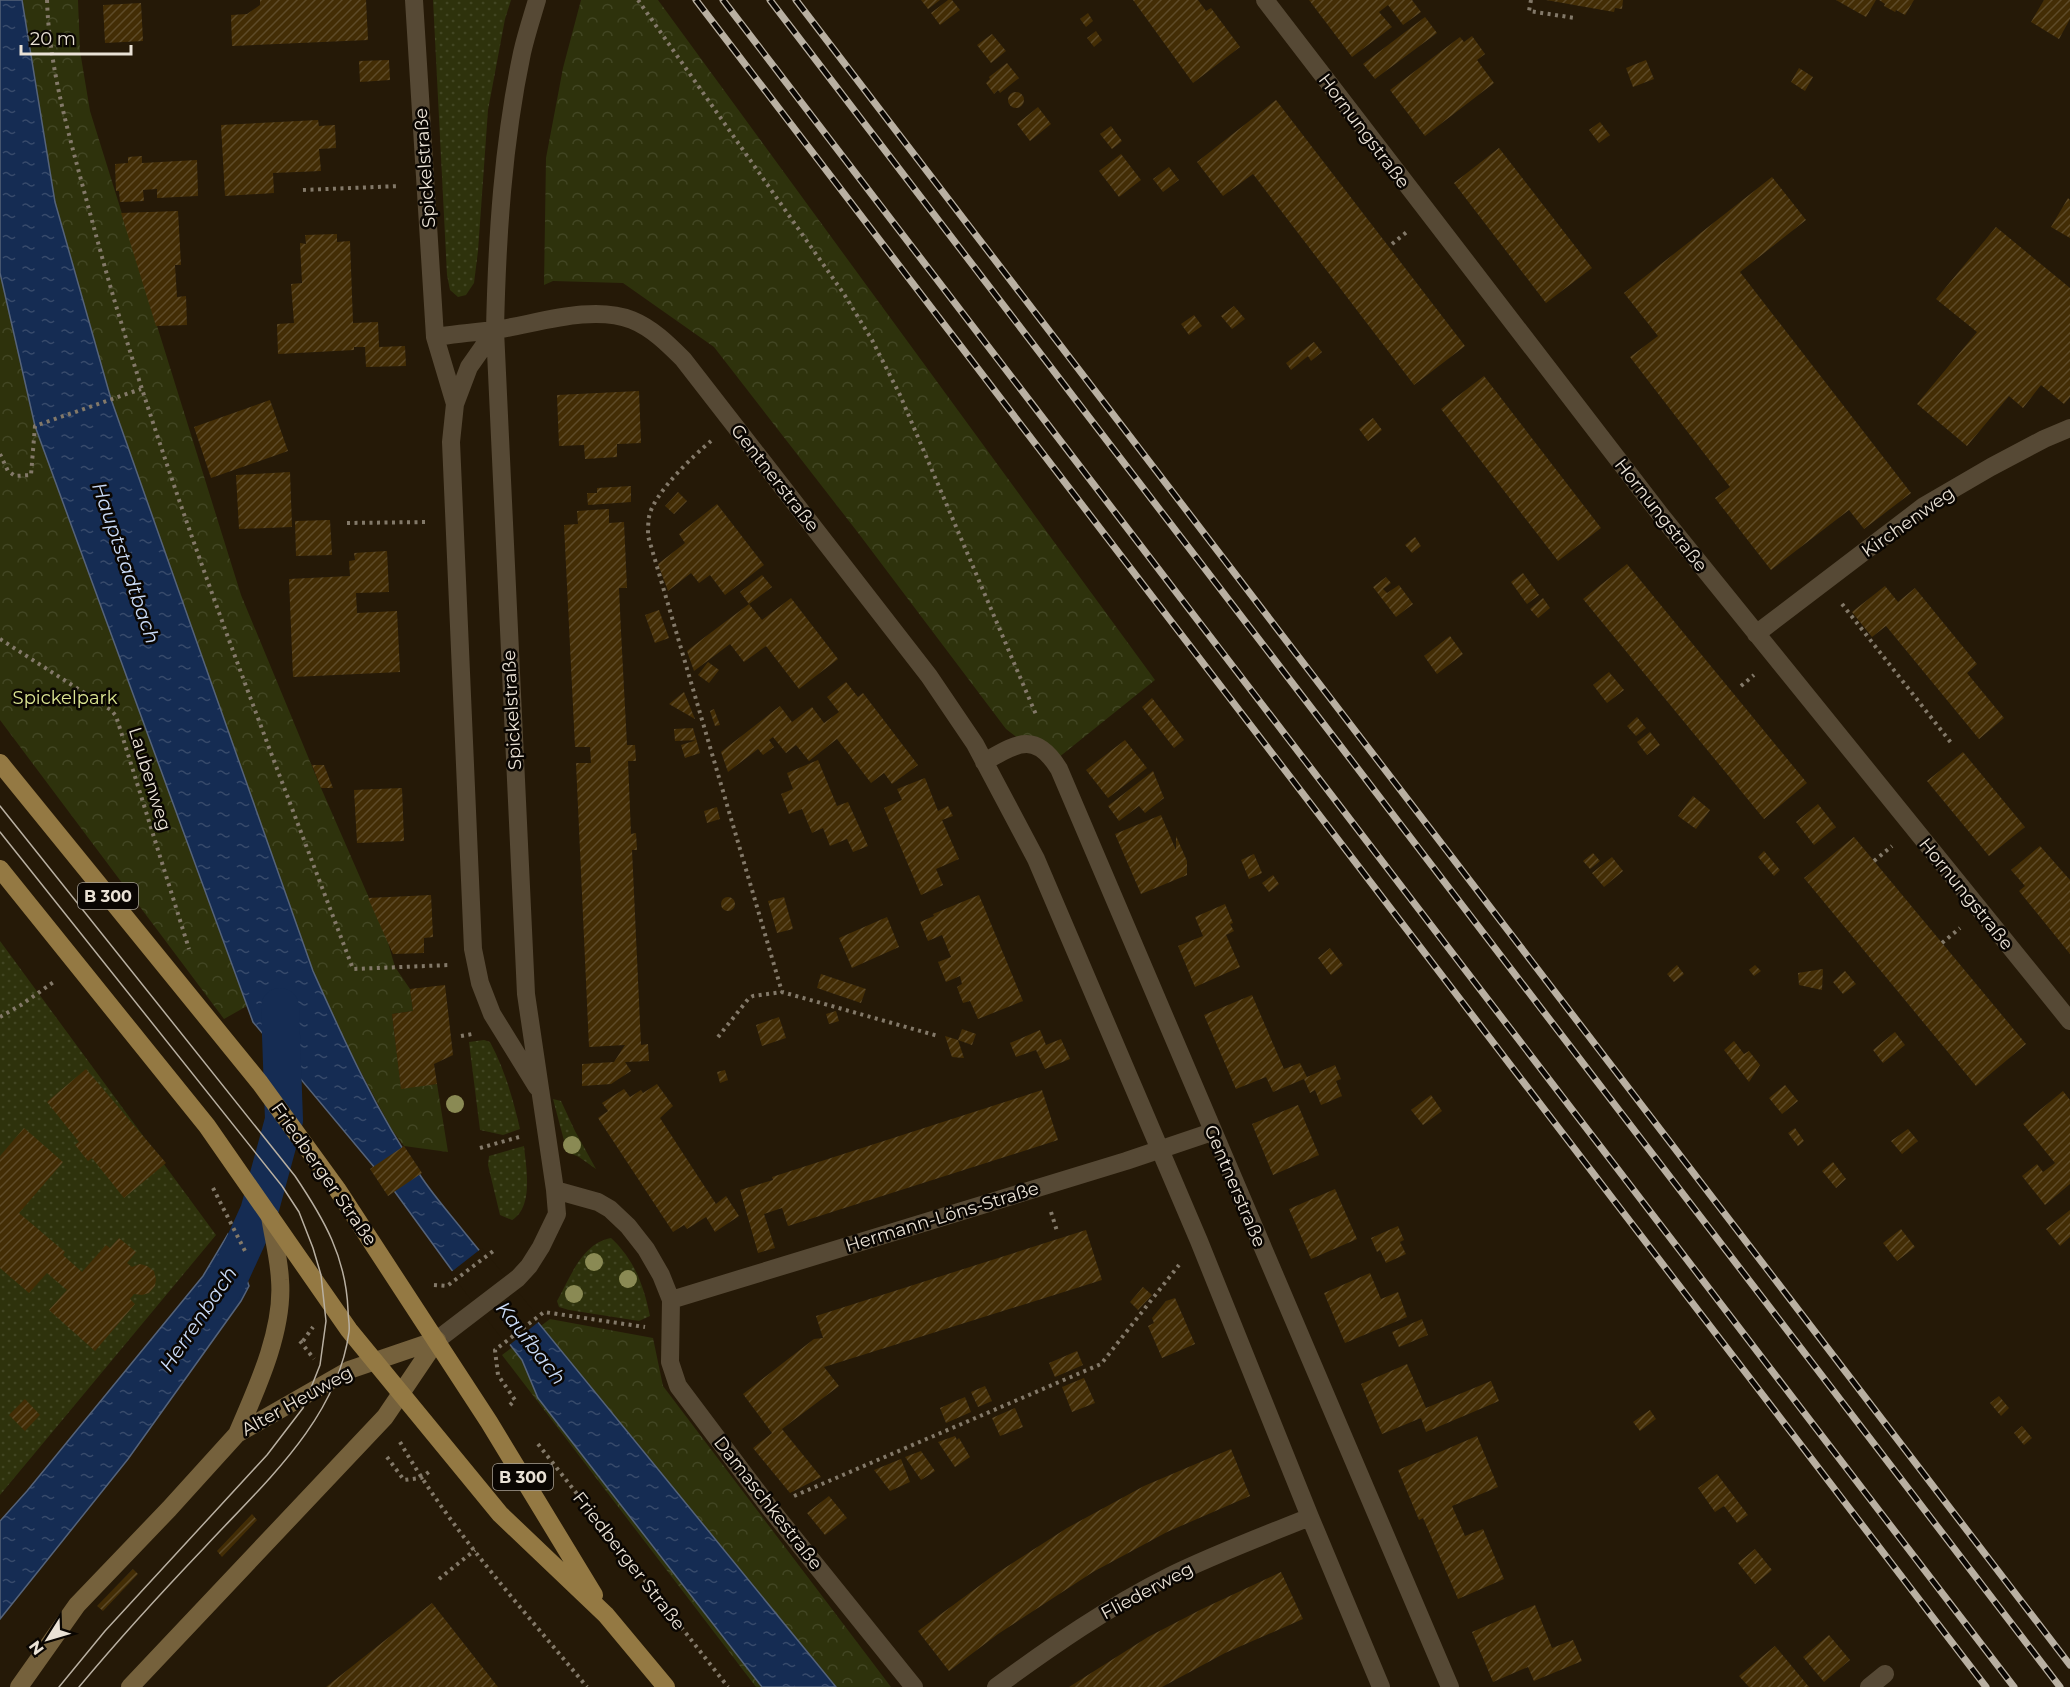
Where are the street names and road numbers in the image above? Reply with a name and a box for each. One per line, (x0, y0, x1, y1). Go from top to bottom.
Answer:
street label: Hornungstraße (1314, 69, 1414, 193)
street label: Spickelstraße (410, 107, 440, 229)
street label: Gentnerstraße (726, 420, 824, 536)
street label: Hornungstraße (1610, 454, 1712, 576)
street label: Kirchenweg (1857, 482, 1959, 562)
street label: Spickelstraße (498, 649, 526, 771)
street label: Laubenweg (124, 725, 176, 833)
street label: Hornungstraße (1914, 834, 2018, 955)
road number: B 300 (78, 883, 138, 909)
street label: Friedberger Straße (266, 1098, 382, 1250)
street label: Gentnerstraße (1199, 1122, 1271, 1251)
street label: Hermann-Löns-Straße (843, 1177, 1042, 1257)
street label: Alter Heuweg (238, 1361, 356, 1441)
street label: Damaschkestraße (709, 1432, 827, 1574)
road number: B 300 (493, 1464, 553, 1490)
street label: Friedberger Straße (568, 1487, 690, 1635)
street label: Fliederweg (1097, 1558, 1197, 1624)

